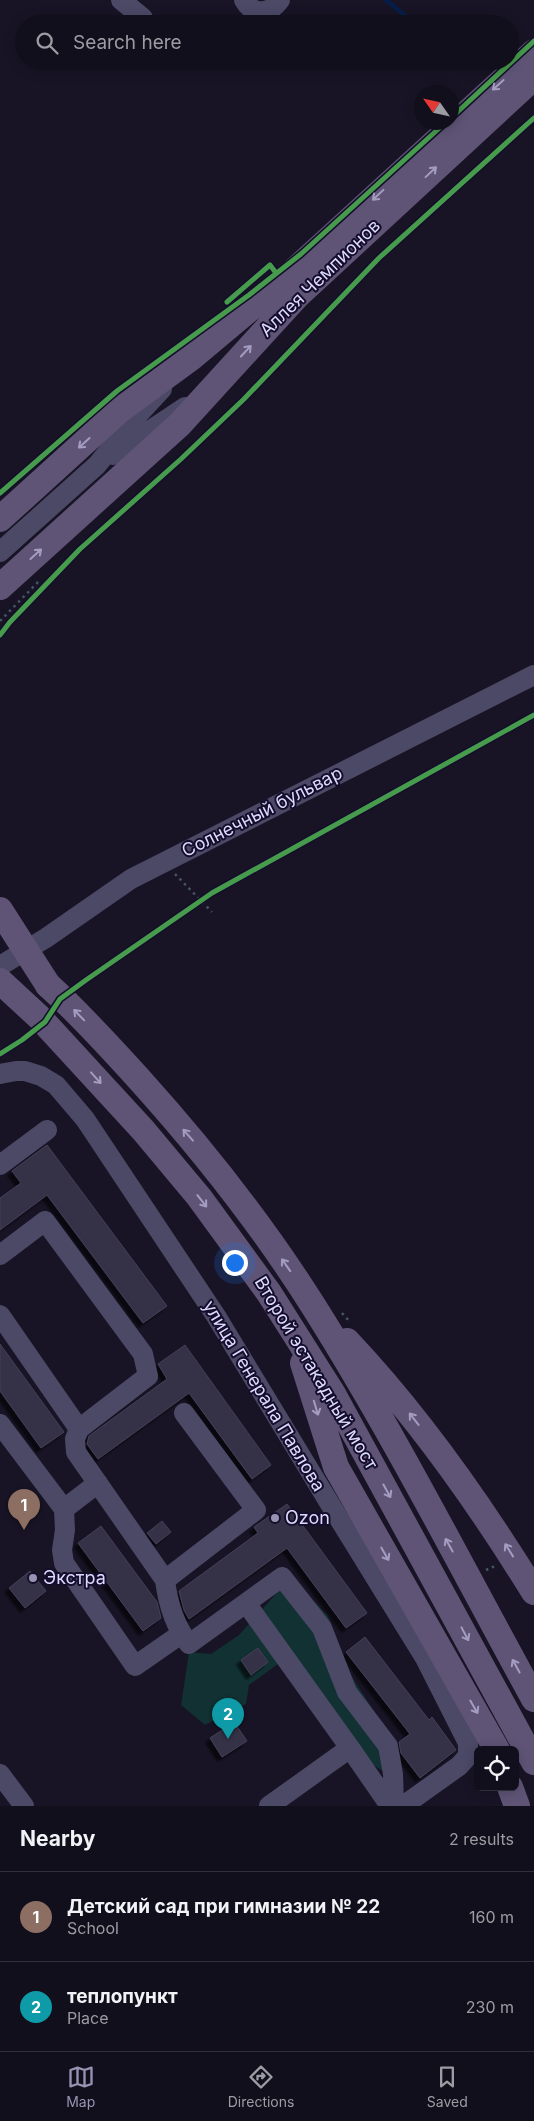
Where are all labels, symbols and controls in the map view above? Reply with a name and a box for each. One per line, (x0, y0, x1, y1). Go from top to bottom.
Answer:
search box (15, 15, 519, 70)
icon: search (33, 29, 61, 57)
text: Search here (73, 31, 182, 54)
one-way arrow (491, 79, 504, 91)
north arrow (414, 85, 459, 130)
one-way arrow (424, 166, 437, 178)
one-way arrow (372, 189, 385, 201)
street label: Аллея Чемпионов (255, 215, 384, 341)
one-way arrow (240, 345, 252, 358)
one-way arrow (77, 437, 90, 449)
one-way arrow (30, 548, 43, 560)
street label: Солнечный бульвар (178, 762, 346, 861)
one-way arrow (73, 1009, 85, 1021)
one-way arrow (90, 1071, 102, 1084)
one-way arrow (182, 1129, 194, 1142)
one-way arrow (197, 1194, 207, 1208)
your location (222, 1250, 248, 1276)
one-way arrow (280, 1259, 291, 1272)
street label: Второй эстакадный мост (250, 1273, 383, 1473)
street label: улица Генерала Павлова (199, 1297, 330, 1495)
one-way arrow (312, 1400, 322, 1416)
one-way arrow (408, 1412, 419, 1425)
one-way arrow (383, 1483, 392, 1498)
pin: 1 (8, 1489, 40, 1530)
place label: Ozon (285, 1507, 330, 1528)
marker: Ozon (269, 1512, 281, 1524)
one-way arrow (444, 1537, 454, 1552)
one-way arrow (503, 1544, 513, 1558)
one-way arrow (381, 1547, 391, 1561)
place label: Экстра (43, 1567, 106, 1588)
marker: Экстра (27, 1572, 39, 1584)
one-way arrow (461, 1626, 470, 1641)
one-way arrow (511, 1659, 521, 1674)
pin: 2 (212, 1698, 244, 1739)
one-way arrow (469, 1699, 479, 1714)
map controls (474, 1746, 519, 1791)
button: locate (474, 1746, 519, 1791)
text: Nearby (20, 1826, 95, 1851)
text: 2 results (449, 1829, 514, 1849)
text: Детский сад при гимназии № 22 (67, 1895, 380, 1918)
text: 1 (33, 1907, 39, 1927)
text: 160 m (469, 1907, 514, 1927)
text: School (67, 1918, 119, 1938)
text: теплопункт (67, 1985, 178, 2008)
text: 2 (31, 1997, 41, 2017)
text: 230 m (466, 1997, 514, 2017)
text: Place (67, 2008, 109, 2028)
tab: Map (66, 2063, 95, 2110)
tab: Directions (228, 2063, 294, 2110)
tab: Saved (427, 2063, 468, 2110)

